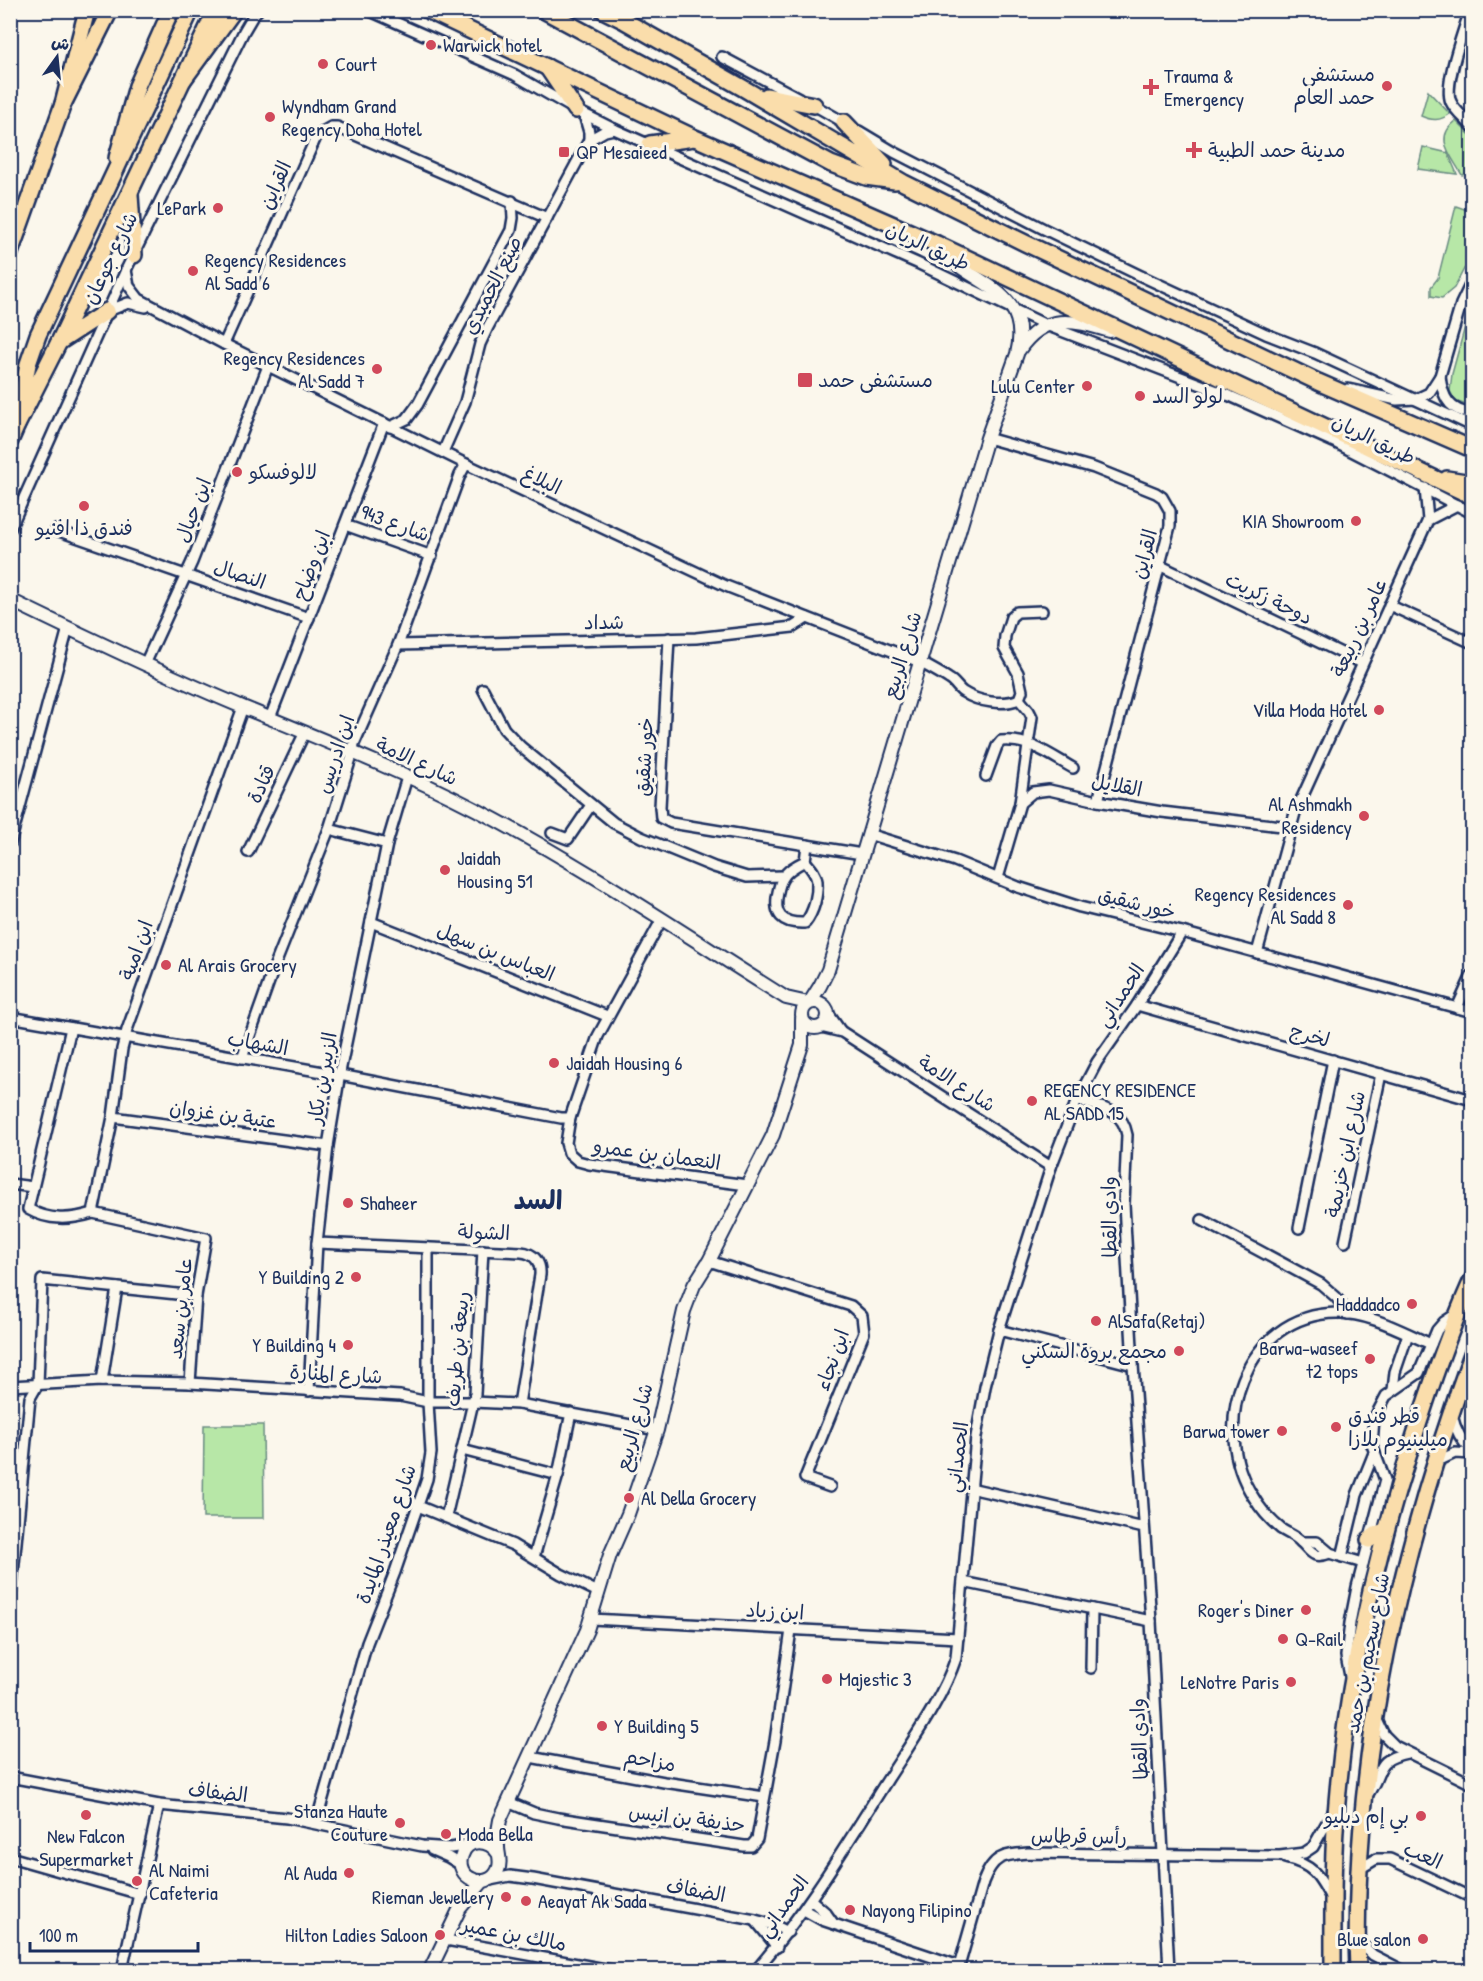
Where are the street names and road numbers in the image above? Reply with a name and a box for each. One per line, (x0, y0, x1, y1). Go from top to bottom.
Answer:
street label: القراين (252, 156, 297, 213)
street label: شارع جوعان (76, 207, 144, 309)
street label: طريق الريان (882, 214, 975, 277)
street label: صنع الحميدي (455, 231, 530, 340)
street label: طريق الريان (1328, 407, 1420, 470)
street label: البلاغ (518, 459, 566, 501)
street label: ابن حيال (168, 474, 217, 546)
street label: شارع 943 (357, 498, 433, 548)
street label: ابن وضاح (285, 526, 337, 604)
street label: القراين (1124, 526, 1163, 582)
street label: النصال (211, 552, 270, 595)
street label: دوحة زكريت (1221, 565, 1317, 630)
street label: عامر بن ربيعة (1324, 573, 1393, 681)
street label: شداد (584, 608, 624, 635)
street label: شارع الربيع (875, 608, 930, 702)
street label: ابن ادريس (309, 711, 361, 797)
street label: خور شقيق (628, 717, 659, 797)
street label: شارع الامة (372, 730, 462, 792)
street label: قتادة (240, 760, 281, 807)
street label: القلايل (1089, 766, 1145, 803)
street label: خور شقيق (1096, 880, 1179, 925)
street label: ابن امية (112, 916, 159, 984)
street label: العباس بن سهل (433, 916, 559, 987)
street label: الحمداني (1089, 958, 1154, 1035)
street label: لخرج (1287, 1016, 1333, 1054)
street label: الشهاب (225, 1024, 291, 1061)
street label: الزبير بن بكار (300, 1030, 343, 1128)
street label: شارع الامة (913, 1048, 1001, 1118)
street label: شارع ابن خزيمة (1318, 1088, 1372, 1220)
street label: عتبة بن غزوان (168, 1093, 278, 1134)
street label: النعمان بن عمرو (590, 1131, 723, 1176)
street label: وادي القطا (1094, 1176, 1125, 1258)
street label: الشولة (457, 1217, 511, 1246)
street label: عامر بن سعد (161, 1255, 198, 1360)
street label: ربيعة بن طريف (438, 1290, 475, 1408)
street label: ابن نجاء (808, 1325, 855, 1394)
street label: شارع المنارة (289, 1358, 383, 1390)
street label: شارع الربيع (608, 1380, 661, 1474)
street label: الحمداني (939, 1420, 979, 1494)
street label: شارع معيذر المايدة (349, 1460, 423, 1608)
street label: شارع سحيم بن حمد (1338, 1570, 1397, 1736)
street label: ابن زياد (745, 1595, 805, 1626)
street label: وادي القطا (1123, 1697, 1156, 1781)
street label: مزاحم (622, 1742, 678, 1780)
street label: الضفاف (187, 1775, 249, 1808)
street label: حذيفة بن انيس (627, 1797, 747, 1838)
street label: رأس قرطاس (1031, 1821, 1127, 1850)
street label: العب (1399, 1834, 1447, 1875)
street label: الحمداني (751, 1869, 818, 1945)
street label: الضفاف (664, 1871, 728, 1908)
street label: مالك بن عمير (457, 1910, 569, 1957)

